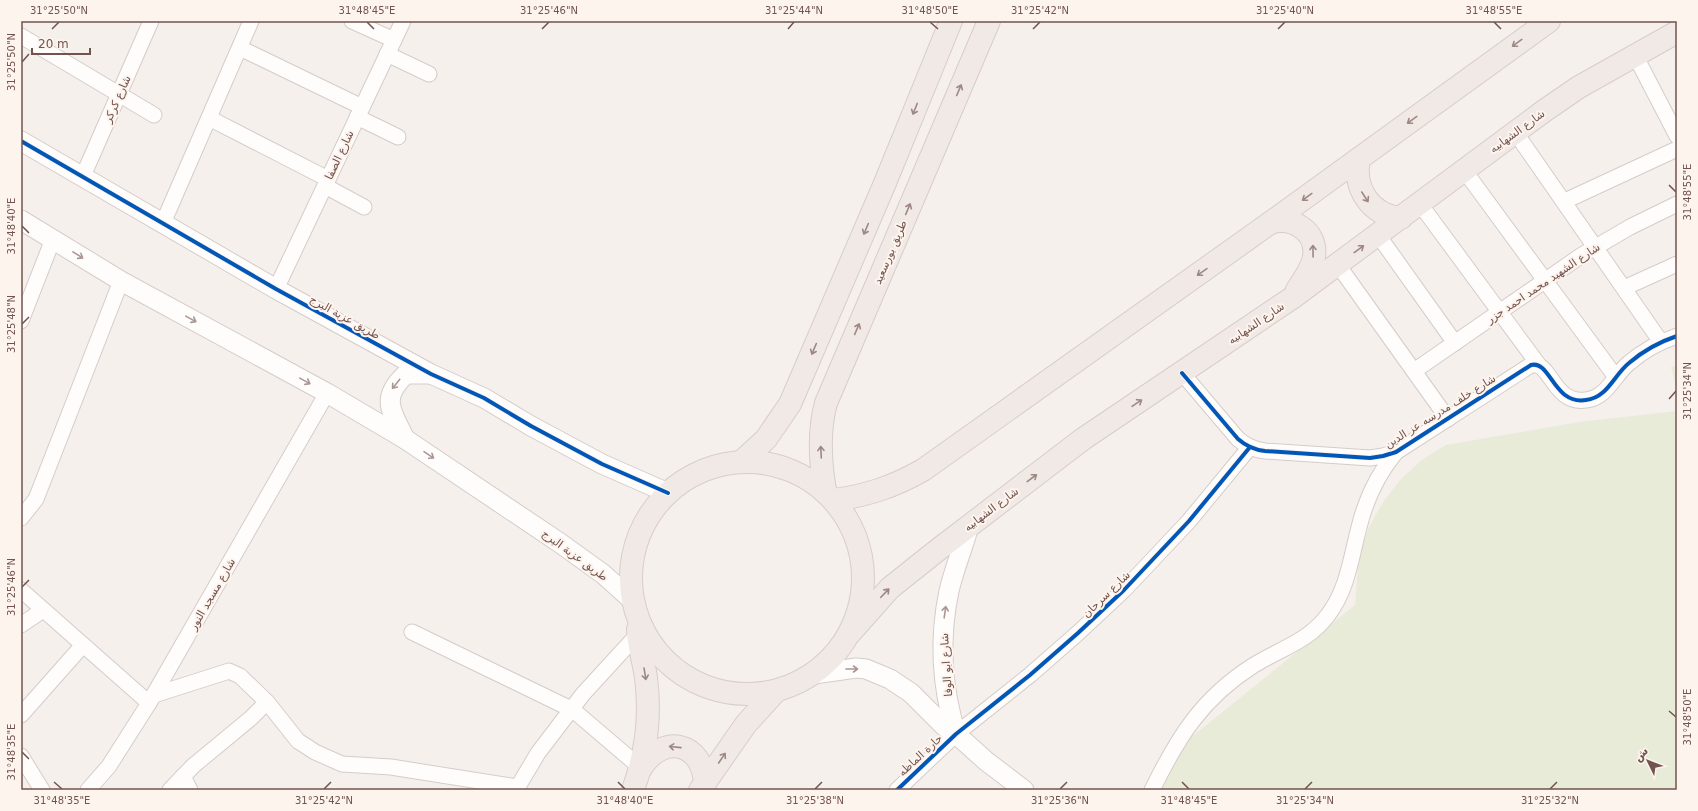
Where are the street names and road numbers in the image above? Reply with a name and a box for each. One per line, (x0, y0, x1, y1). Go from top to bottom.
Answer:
street label: شارع كركر (101, 73, 134, 126)
street label: شارع الشهابيه (1487, 107, 1547, 156)
street label: شارع الصفا (322, 129, 357, 182)
street label: طريق بورسعيد (871, 218, 911, 287)
street label: شارع الشهيد محمد احمد جزر (1483, 241, 1603, 327)
street label: طريق عزبة البرج (307, 293, 382, 343)
street label: شارع الشهابيه (1226, 300, 1287, 347)
street label: شارع خلف مدرسه عز الدين (1382, 372, 1498, 451)
street label: شارع الشهابيه (961, 485, 1021, 534)
street label: طريق عزبة البرج (539, 527, 610, 585)
street label: شارع مسجد النور (186, 556, 238, 633)
street label: شارع سرحان (1080, 568, 1133, 620)
street label: شارع ابو الوفا (938, 633, 955, 697)
street label: حارة الماظه (896, 732, 945, 779)

